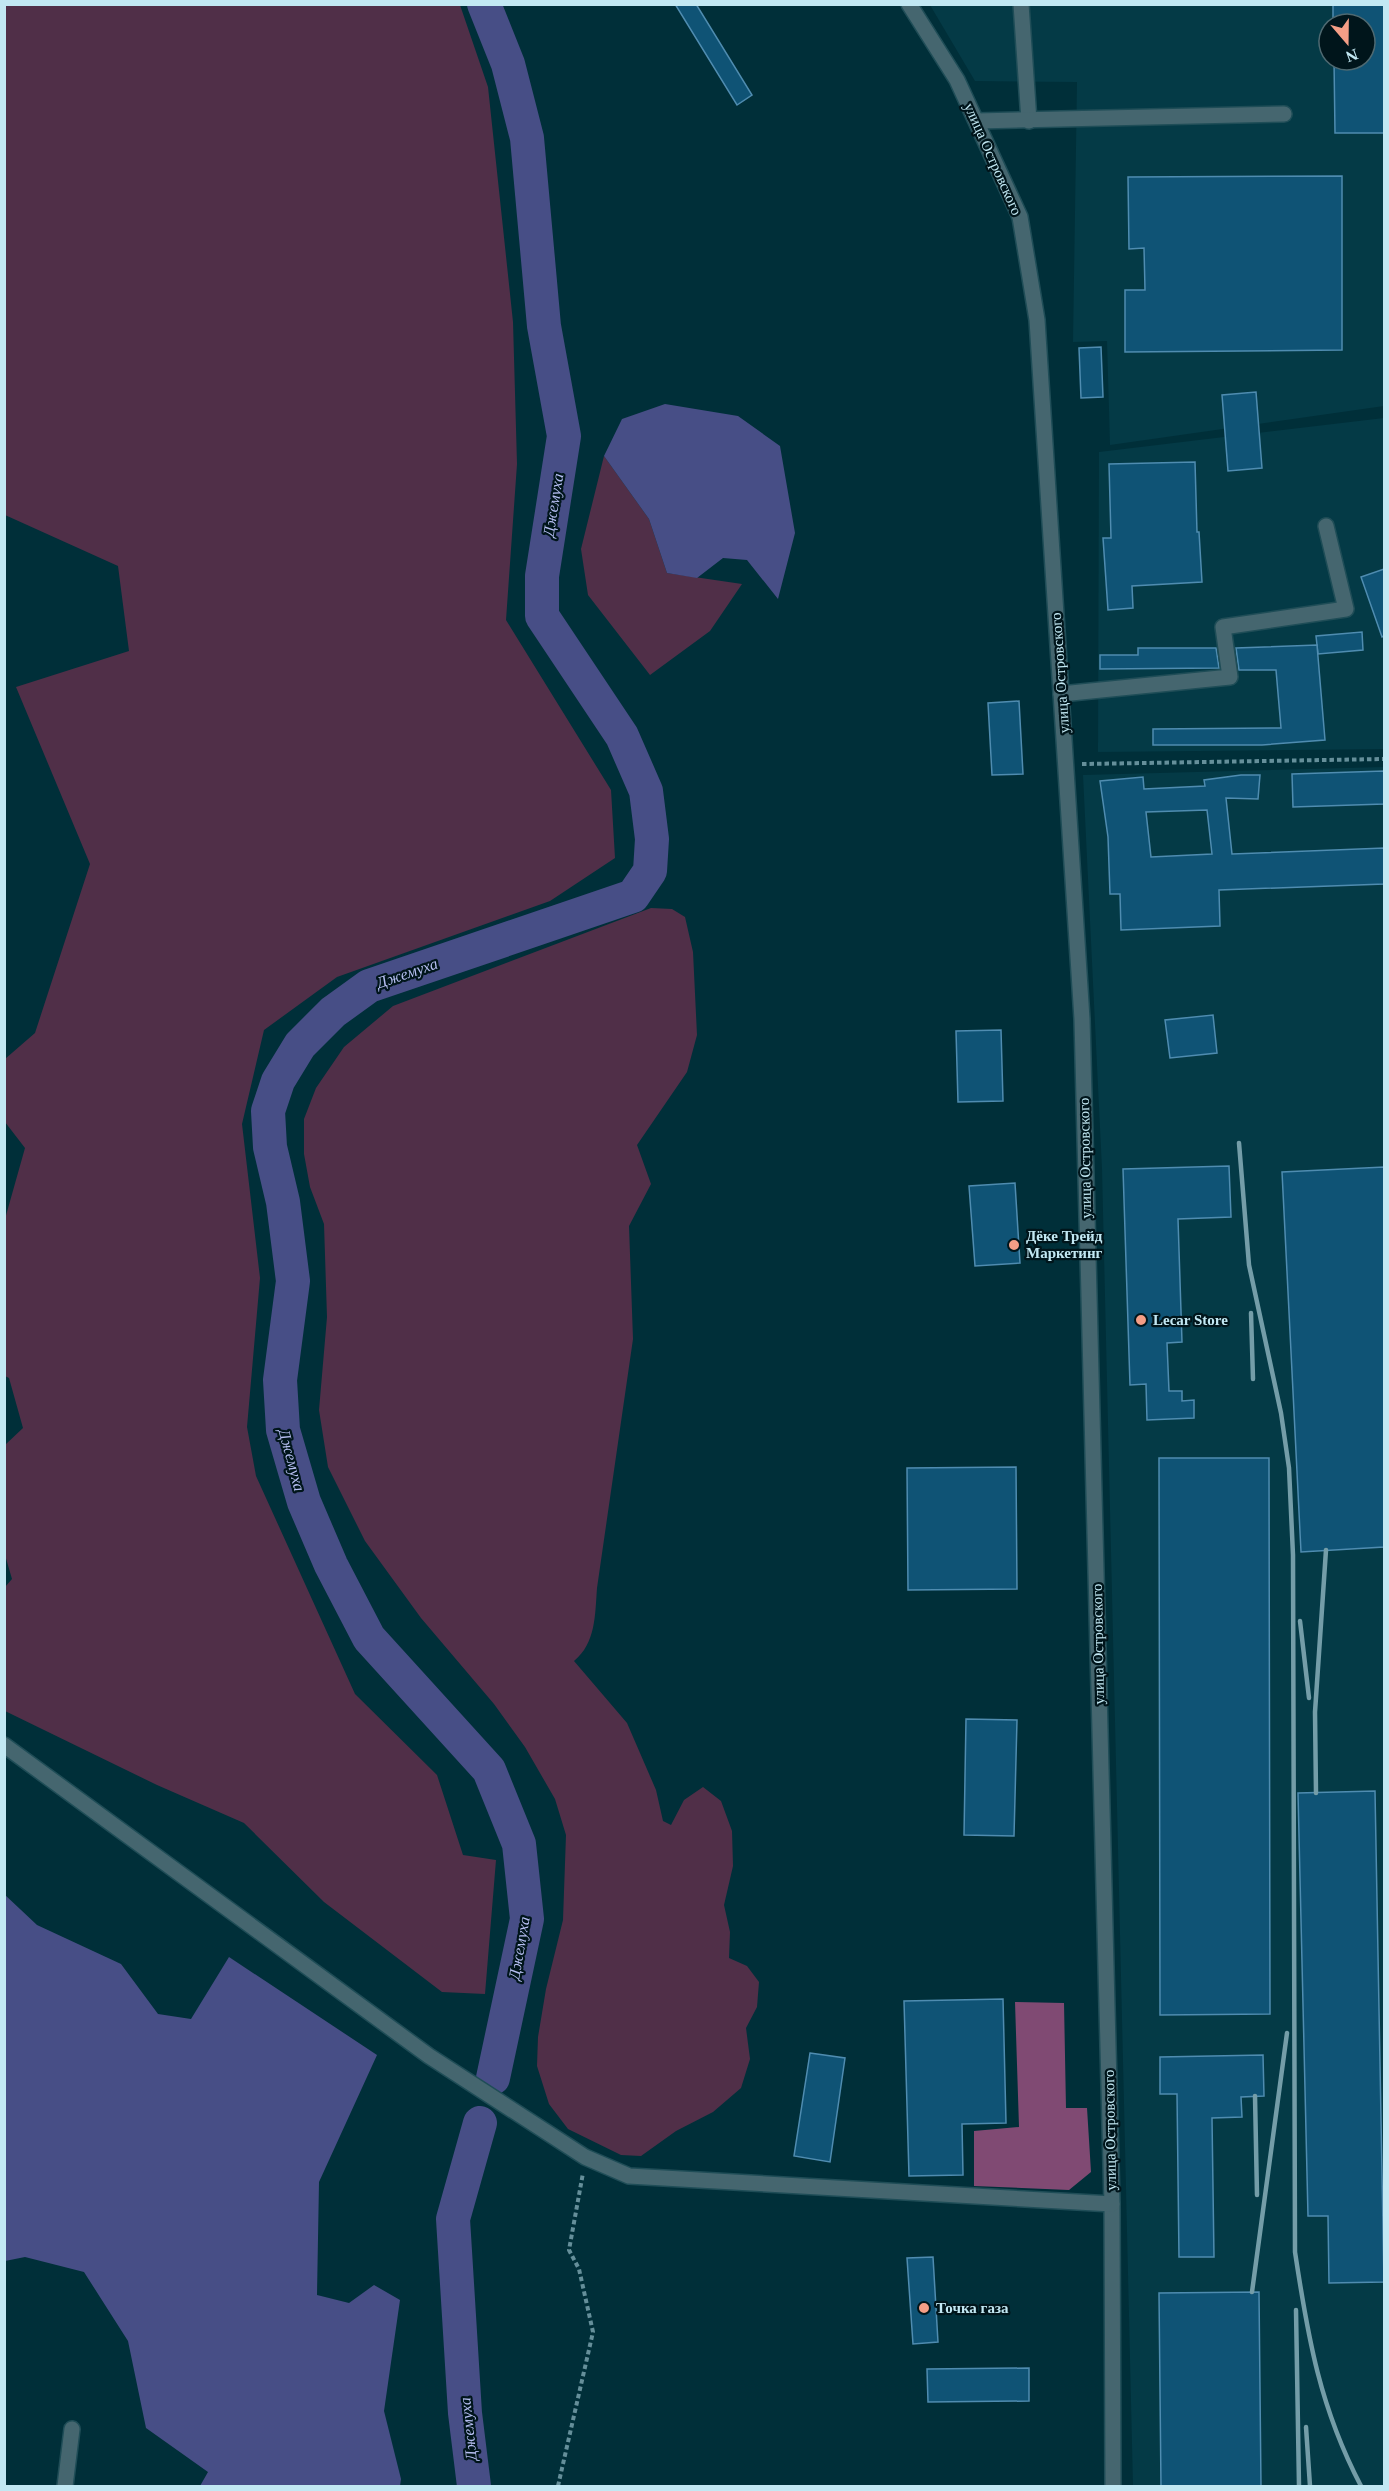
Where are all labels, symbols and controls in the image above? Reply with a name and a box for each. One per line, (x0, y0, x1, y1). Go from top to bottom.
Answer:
north arrow (1317, 12, 1377, 72)
text: N (1343, 46, 1360, 66)
street label: улица Островского (961, 100, 1025, 218)
water label: Джемуха (539, 472, 567, 540)
street label: улица Островского (1048, 612, 1072, 734)
water label: Джемуха (372, 955, 440, 993)
street label: улица Островского (1076, 1097, 1094, 1219)
place label: Дёке Трейд Маркетинг (1026, 1228, 1103, 1261)
marker: Дёке Трейд Маркетинг (1007, 1238, 1021, 1252)
place label: Lecar Store (1153, 1312, 1228, 1328)
marker: Lecar Store (1134, 1313, 1148, 1327)
water label: Джемуха (274, 1425, 308, 1493)
street label: улица Островского (1089, 1583, 1107, 1705)
water label: Джемуха (505, 1915, 534, 1983)
street label: улица Островского (1101, 2069, 1119, 2191)
place label: Точка газа (936, 2300, 1009, 2316)
marker: Точка газа (917, 2301, 931, 2315)
water label: Джемуха (456, 2396, 481, 2463)

